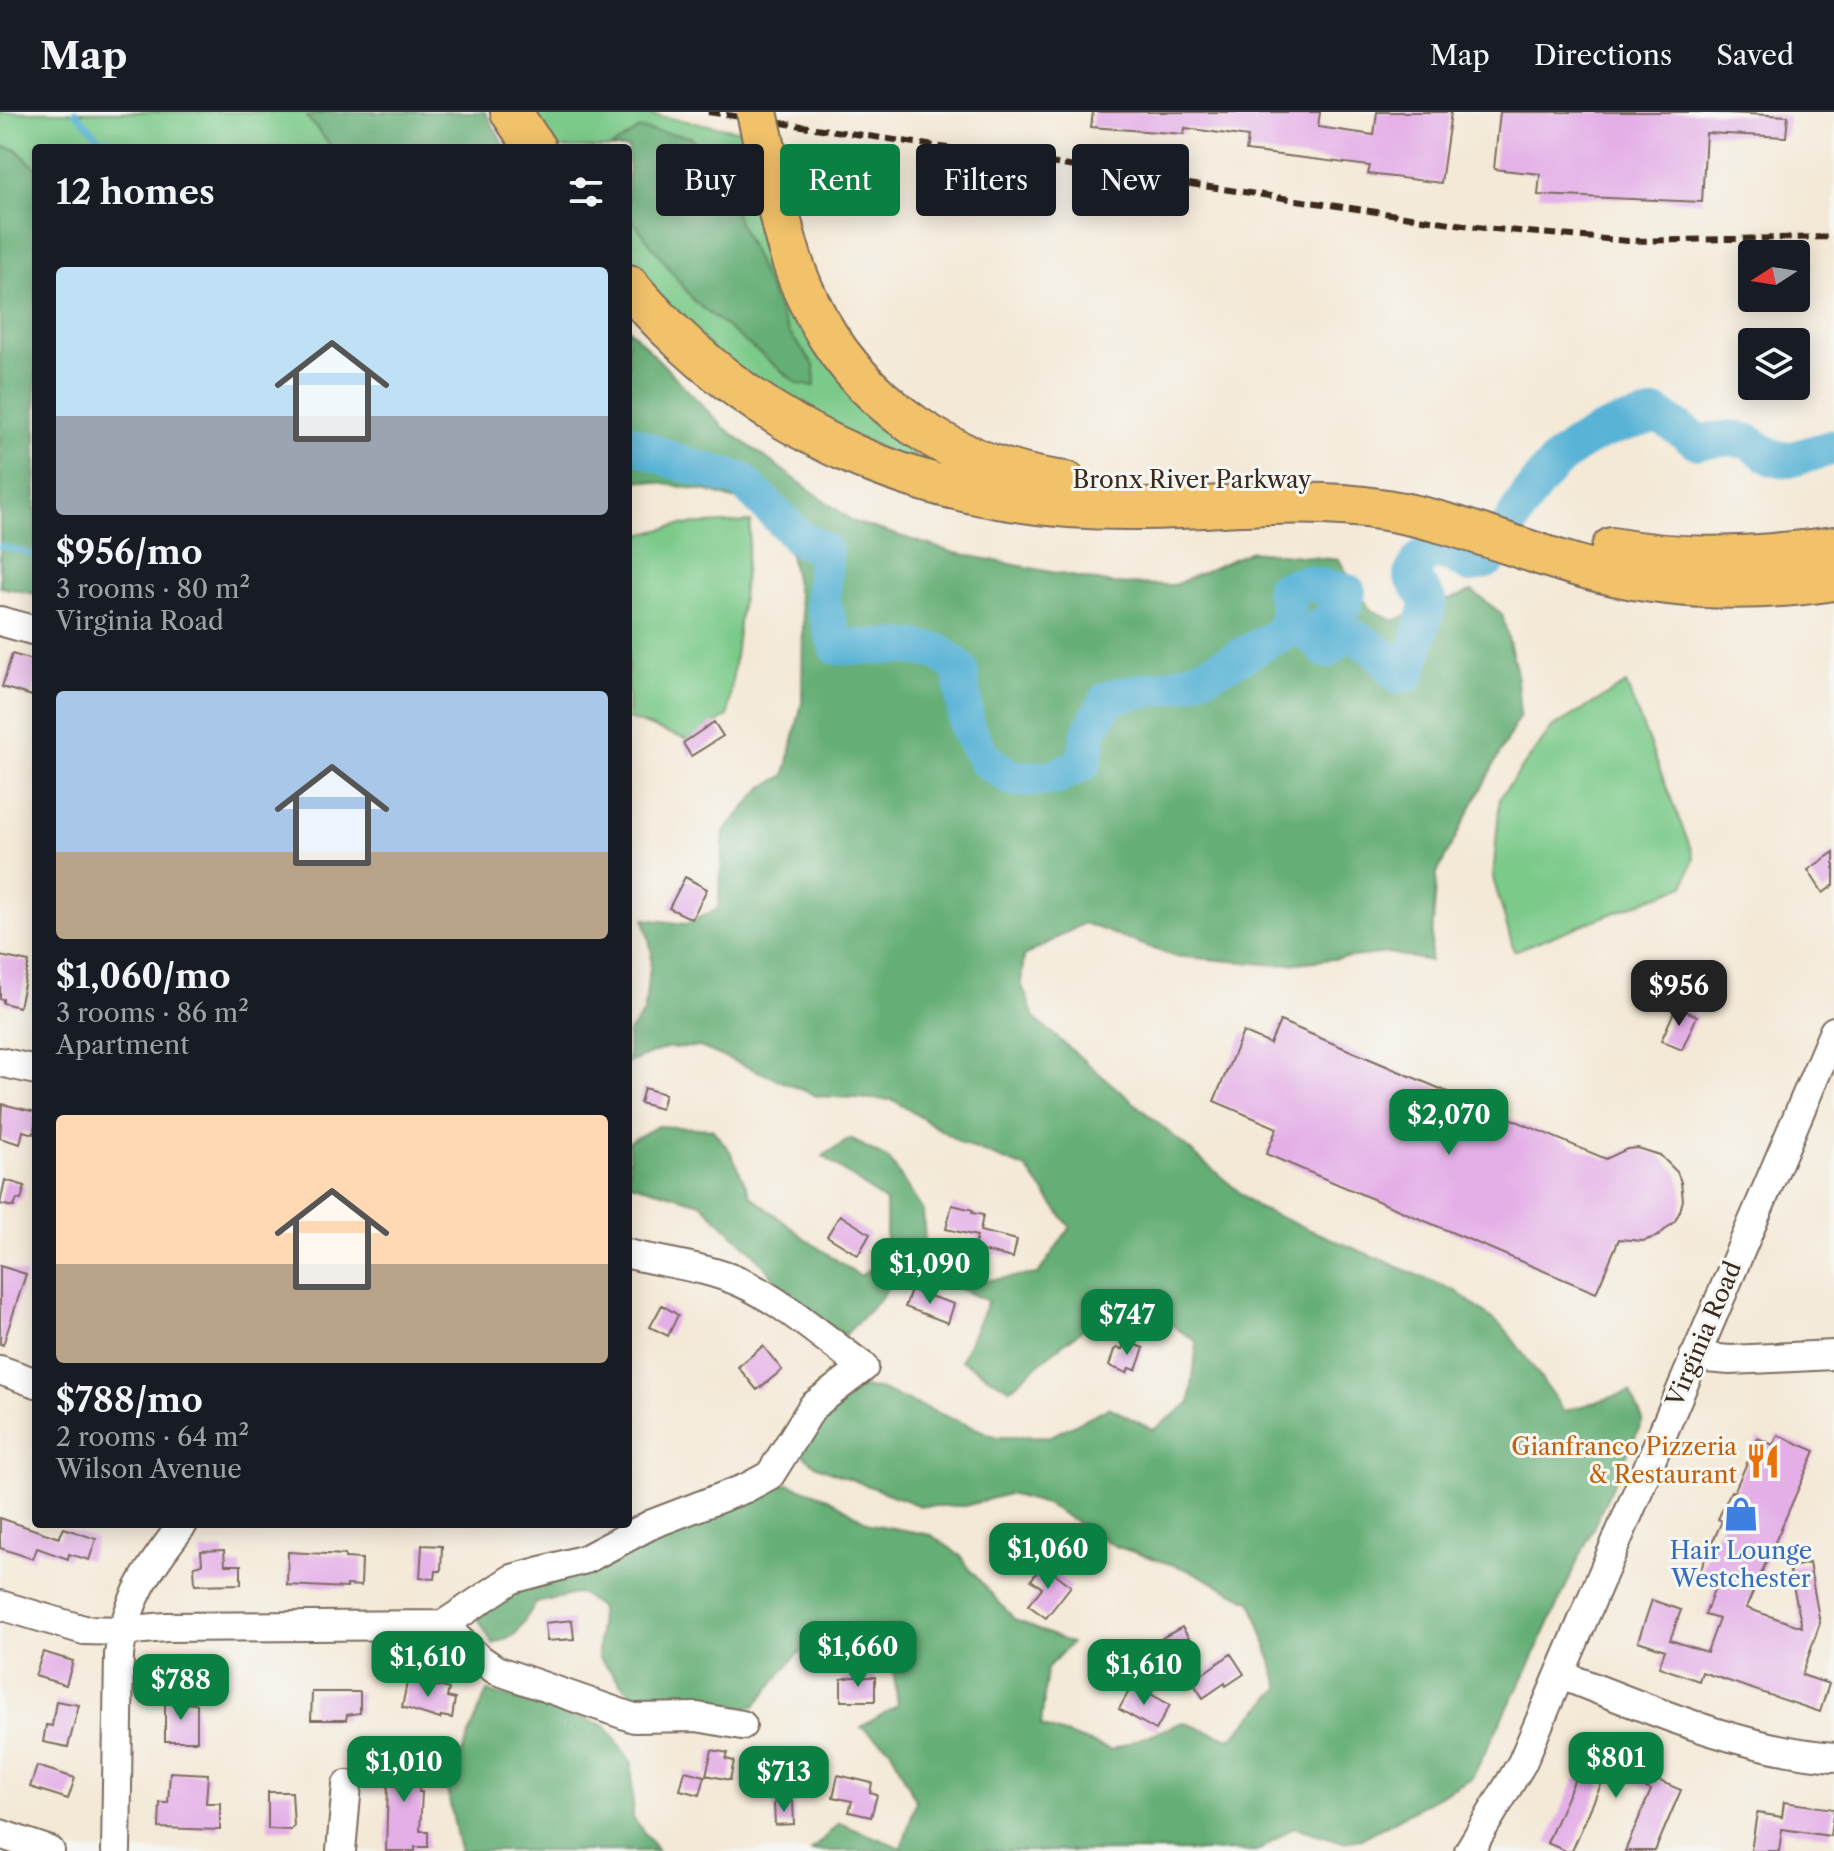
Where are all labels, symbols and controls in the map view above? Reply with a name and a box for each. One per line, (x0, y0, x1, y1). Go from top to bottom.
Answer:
text: Map (40, 32, 128, 79)
text: Map (1430, 38, 1490, 72)
text: Directions (1534, 38, 1672, 72)
text: Saved (1716, 38, 1794, 72)
chip: Buy (656, 144, 764, 216)
chip: Rent (780, 144, 900, 216)
chip: Filters (916, 144, 1056, 216)
chip: New (1072, 144, 1189, 216)
icon: filters (564, 170, 608, 214)
text: 12 homes (56, 171, 215, 213)
north arrow (1738, 240, 1810, 312)
map controls (1738, 240, 1810, 400)
icon: home (260, 319, 404, 463)
button: layers (1738, 328, 1810, 400)
street label: Bronx River Parkway (1073, 465, 1312, 494)
text: $956/mo (56, 531, 203, 573)
text: 3 rooms · 80 m² (56, 573, 250, 605)
text: Virginia Road (56, 605, 224, 637)
icon: home (260, 743, 404, 887)
text: $1,060/mo (56, 955, 231, 997)
pin: $956 (1632, 960, 1726, 1028)
text: $956 (1649, 970, 1709, 1002)
text: 3 rooms · 86 m² (56, 997, 249, 1029)
text: Apartment (56, 1029, 189, 1061)
pin: $2,070 (1384, 1089, 1514, 1157)
text: $2,070 (1407, 1099, 1491, 1131)
icon: home (260, 1167, 404, 1311)
pin: $1,090 (865, 1238, 995, 1306)
text: $1,090 (889, 1248, 971, 1280)
street label: Virginia Road (1660, 1256, 1747, 1412)
pin: $747 (1080, 1289, 1174, 1357)
text: $747 (1099, 1299, 1155, 1331)
text: $788/mo (56, 1379, 203, 1421)
text: 2 rooms · 64 m² (56, 1421, 249, 1453)
place label: Gianfranco Pizzeria & Restaurant (1511, 1432, 1738, 1489)
restaurant icon: Gianfranco Pizzeria & Restaurant (1744, 1442, 1782, 1480)
text: Wilson Avenue (56, 1453, 242, 1485)
shop icon: Hair Lounge Westchester (1722, 1495, 1760, 1533)
pin: $1,060 (983, 1523, 1113, 1591)
text: $1,060 (1007, 1533, 1089, 1565)
place label: Hair Lounge Westchester (1670, 1536, 1812, 1593)
pin: $1,660 (793, 1621, 923, 1689)
pin: $1,610 (363, 1631, 493, 1699)
text: $1,660 (817, 1631, 899, 1663)
pin: $1,610 (1079, 1639, 1209, 1707)
text: $1,610 (390, 1641, 466, 1673)
text: $1,610 (1106, 1649, 1182, 1681)
pin: $788 (134, 1654, 228, 1722)
text: $788 (151, 1664, 211, 1696)
pin: $801 (1569, 1732, 1663, 1800)
pin: $1,010 (339, 1736, 469, 1804)
text: $801 (1587, 1742, 1645, 1774)
text: $1,010 (365, 1746, 443, 1778)
pin: $713 (737, 1746, 831, 1814)
text: $713 (757, 1756, 811, 1788)

